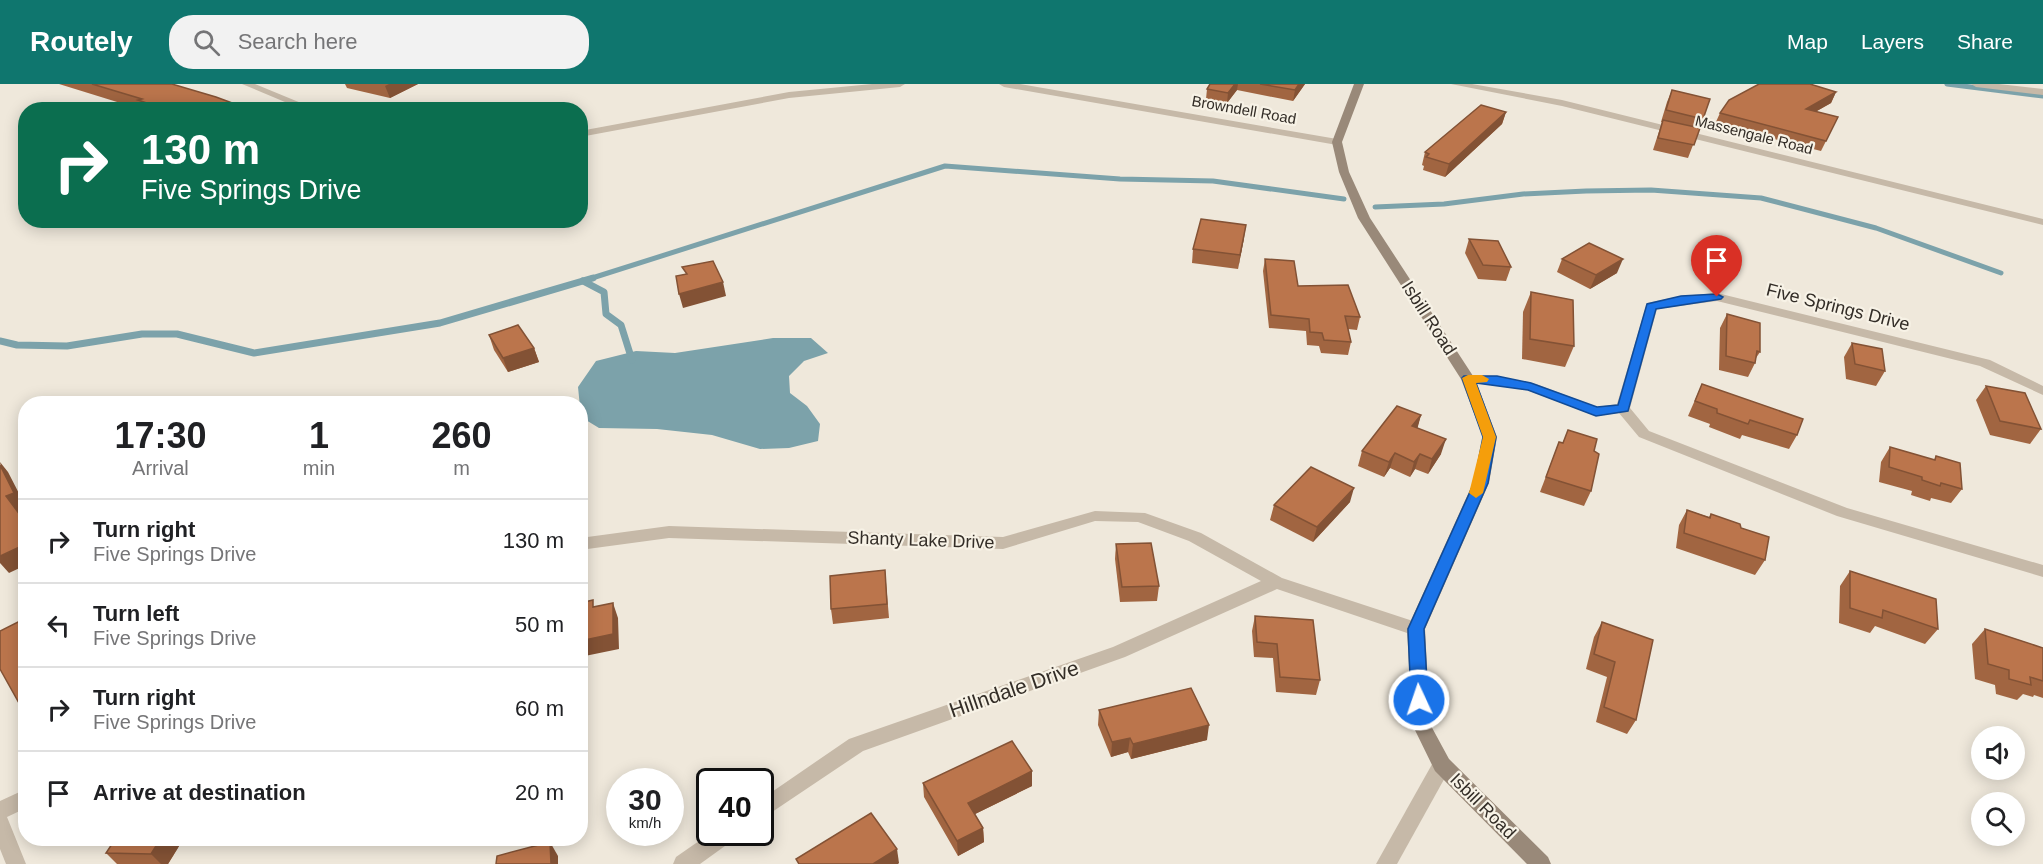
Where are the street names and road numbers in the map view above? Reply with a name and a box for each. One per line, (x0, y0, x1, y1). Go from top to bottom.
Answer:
street label: Browndell Road (1190, 92, 1298, 127)
street label: Massengale Road (1693, 112, 1815, 157)
street label: Isbill Road (1398, 277, 1460, 359)
street label: Five Springs Drive (1764, 280, 1912, 334)
street label: Shanty Lake Drive (847, 527, 995, 553)
street label: Hillndale Drive (946, 656, 1082, 721)
street label: Isbill Road (1446, 769, 1520, 843)

